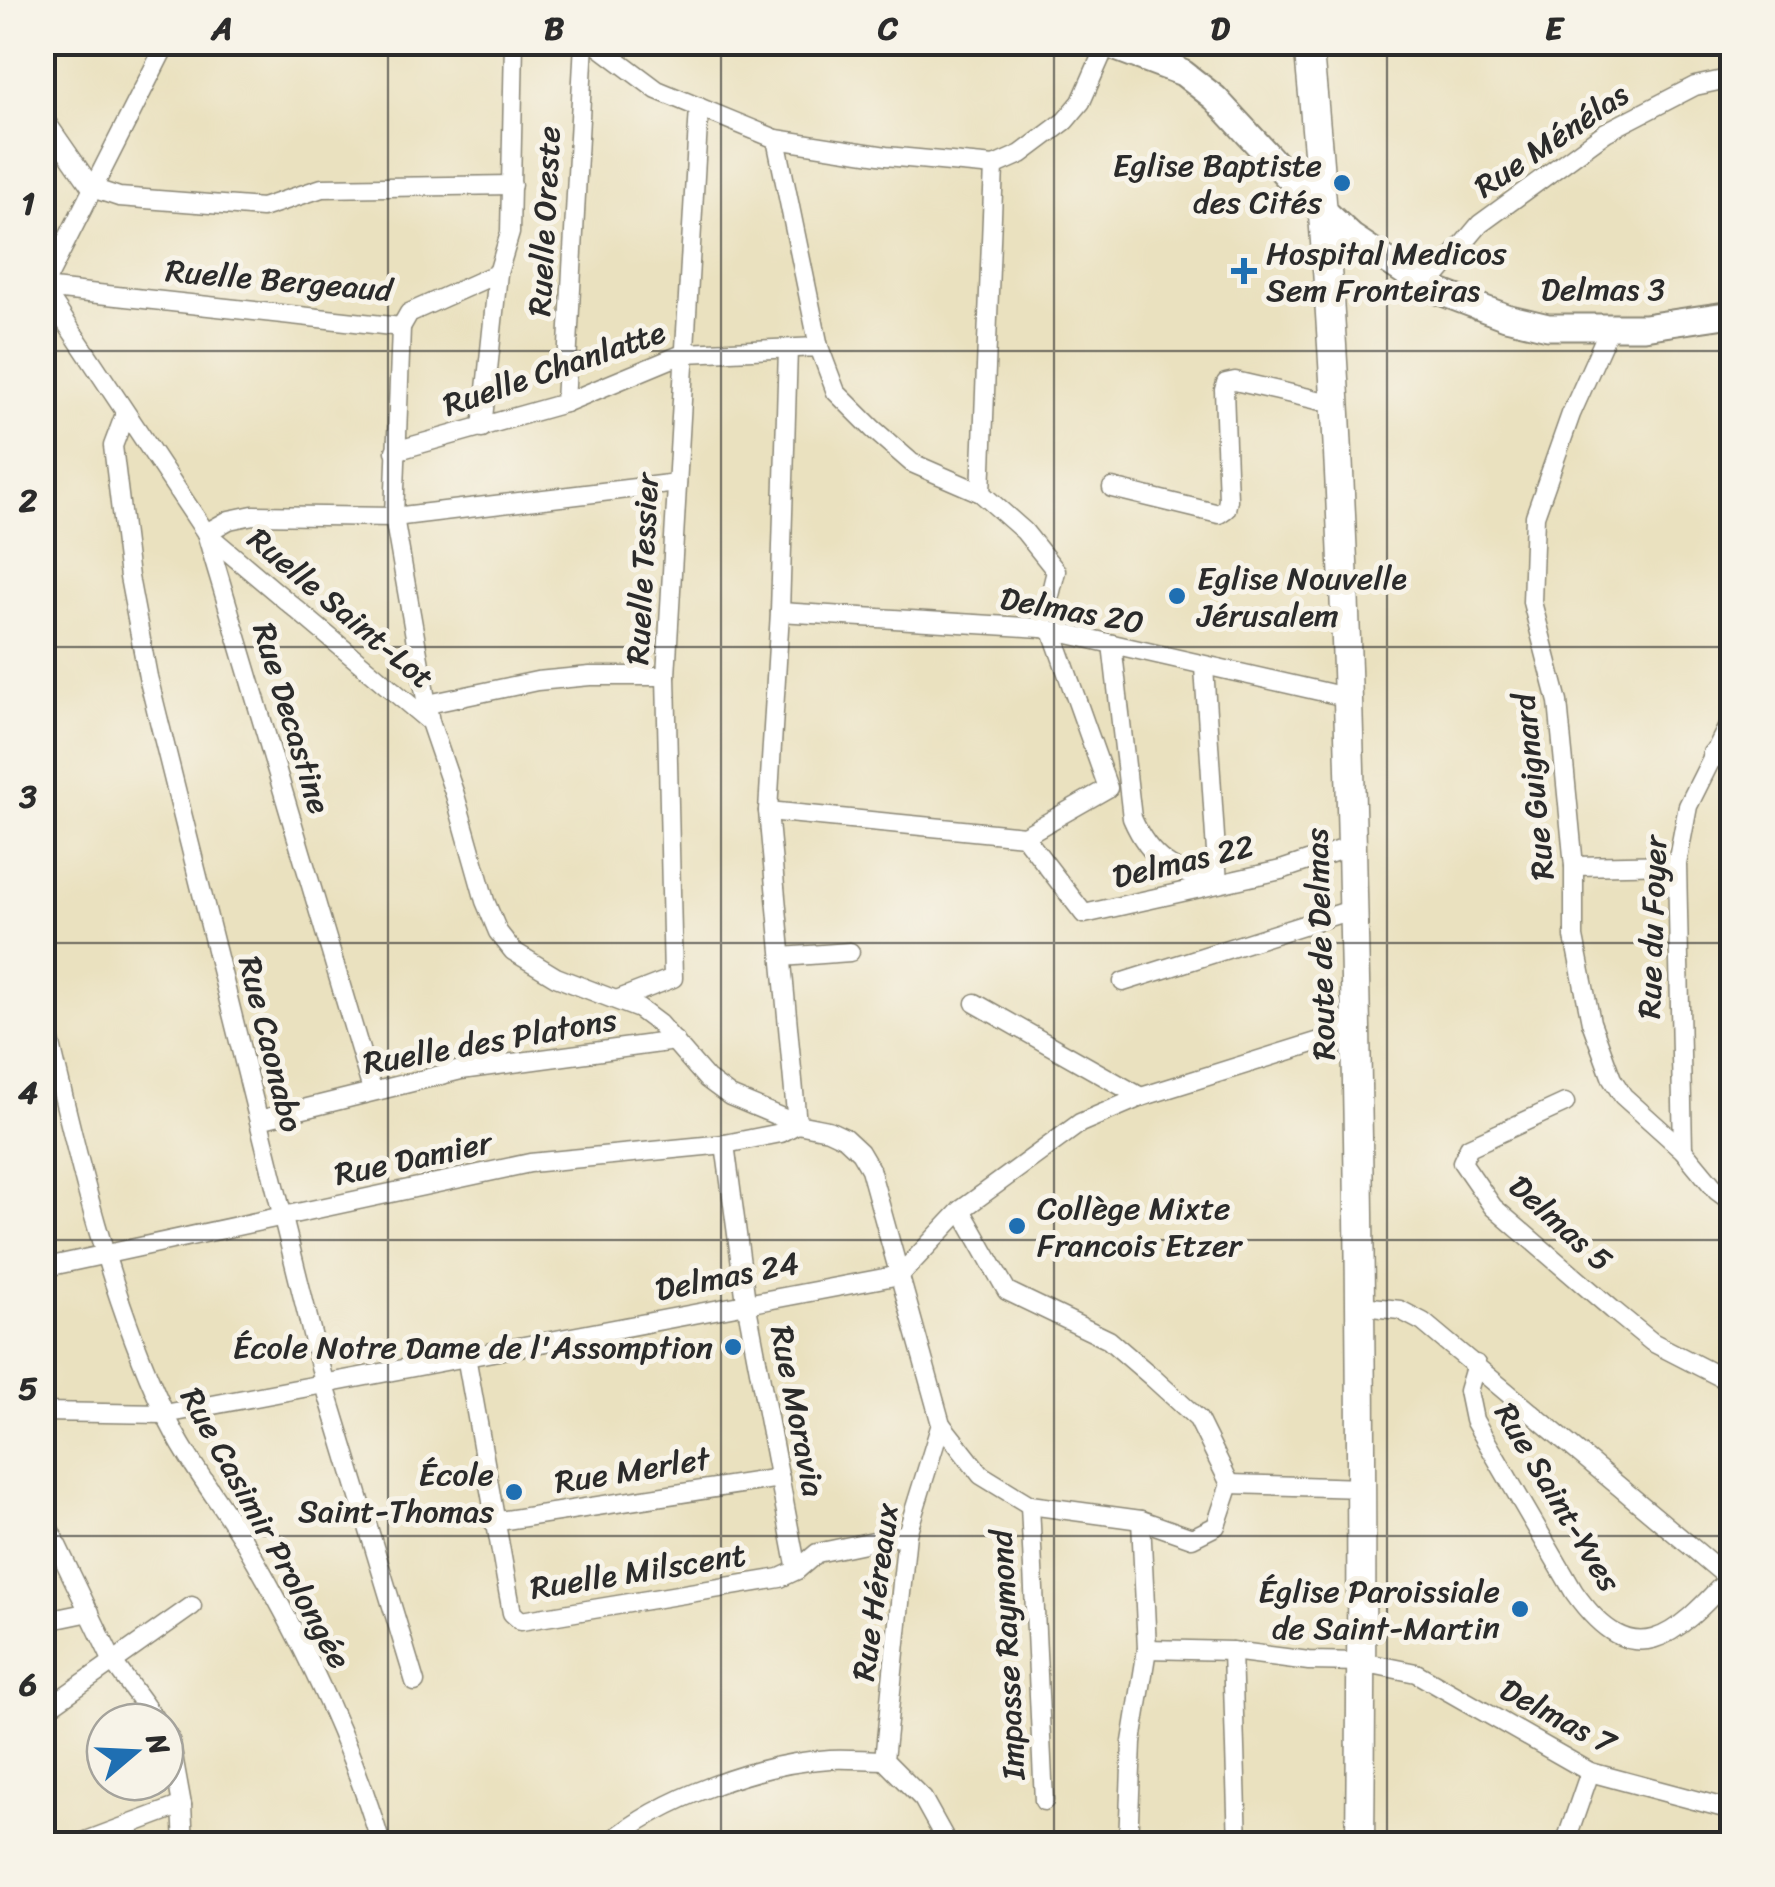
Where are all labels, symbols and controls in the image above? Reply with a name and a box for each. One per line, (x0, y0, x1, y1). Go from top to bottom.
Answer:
text: A (210, 0, 233, 57)
text: B (544, 0, 564, 57)
text: C (877, 0, 899, 57)
text: D (1210, 0, 1230, 57)
text: E (1545, 0, 1565, 57)
street label: Rue Ménélas (1462, 67, 1641, 214)
street label: Ruelle Oreste (511, 124, 578, 318)
place label: Eglise Baptiste des Cités (1113, 137, 1322, 231)
marker: Eglise Baptiste des Cités (1331, 172, 1353, 194)
text: 1 (21, 175, 35, 232)
place label: Hospital Medicos Sem Fronteiras (1266, 225, 1507, 319)
street label: Ruelle Bergeaud (163, 242, 397, 319)
marker: Hospital Medicos Sem Fronteiras (1231, 258, 1257, 284)
street label: Delmas 3 (1541, 261, 1665, 318)
street label: Ruelle Chanlatte (435, 304, 673, 433)
street label: Ruelle Tessier (609, 470, 676, 666)
text: 2 (19, 472, 38, 529)
street label: Ruelle Saint-Lot (234, 512, 447, 704)
place label: Eglise Nouvelle Jérusalem (1196, 550, 1407, 644)
street label: Delmas 20 (995, 570, 1148, 651)
marker: Eglise Nouvelle Jérusalem (1166, 585, 1188, 607)
street label: Rue Decastine (235, 616, 348, 821)
street label: Rue Guignard (1495, 689, 1572, 883)
text: 3 (18, 768, 37, 825)
street label: Delmas 22 (1107, 818, 1260, 905)
street label: Route de Delmas (1288, 827, 1353, 1061)
street label: Rue du Foyer (1621, 832, 1684, 1020)
street label: Rue Caonabo (221, 950, 320, 1138)
street label: Ruelle des Platons (359, 991, 622, 1092)
text: 4 (18, 1064, 38, 1121)
street label: Rue Damier (329, 1114, 499, 1203)
street label: Delmas 5 (1495, 1160, 1627, 1287)
place label: Collège Mixte Francois Etzer (1037, 1180, 1243, 1274)
marker: Collège Mixte Francois Etzer (1006, 1215, 1028, 1237)
street label: Delmas 24 (650, 1235, 804, 1318)
place label: École Notre Dame de l'Assomption (233, 1319, 713, 1376)
street label: Rue Moravia (753, 1320, 842, 1502)
marker: École Notre Dame de l'Assomption (722, 1336, 744, 1358)
text: 5 (18, 1360, 38, 1417)
street label: Rue Casimir Prolongée (164, 1376, 367, 1680)
street label: Rue Saint-Yves (1478, 1391, 1637, 1603)
street label: Rue Merlet (551, 1430, 715, 1511)
place label: École Saint-Thomas (298, 1446, 494, 1540)
marker: École Saint-Thomas (503, 1481, 525, 1503)
street label: Rue Héreaux (835, 1499, 916, 1684)
street label: Ruelle Milscent (526, 1526, 750, 1617)
street label: Impasse Raymond (972, 1527, 1043, 1782)
place label: Église Paroissiale de Saint-Martin (1258, 1563, 1500, 1657)
marker: Église Paroissiale de Saint-Martin (1509, 1598, 1531, 1620)
text: 6 (19, 1656, 37, 1713)
street label: Delmas 7 (1489, 1662, 1628, 1772)
north arrow (85, 1702, 185, 1802)
text: N (132, 1726, 185, 1762)

